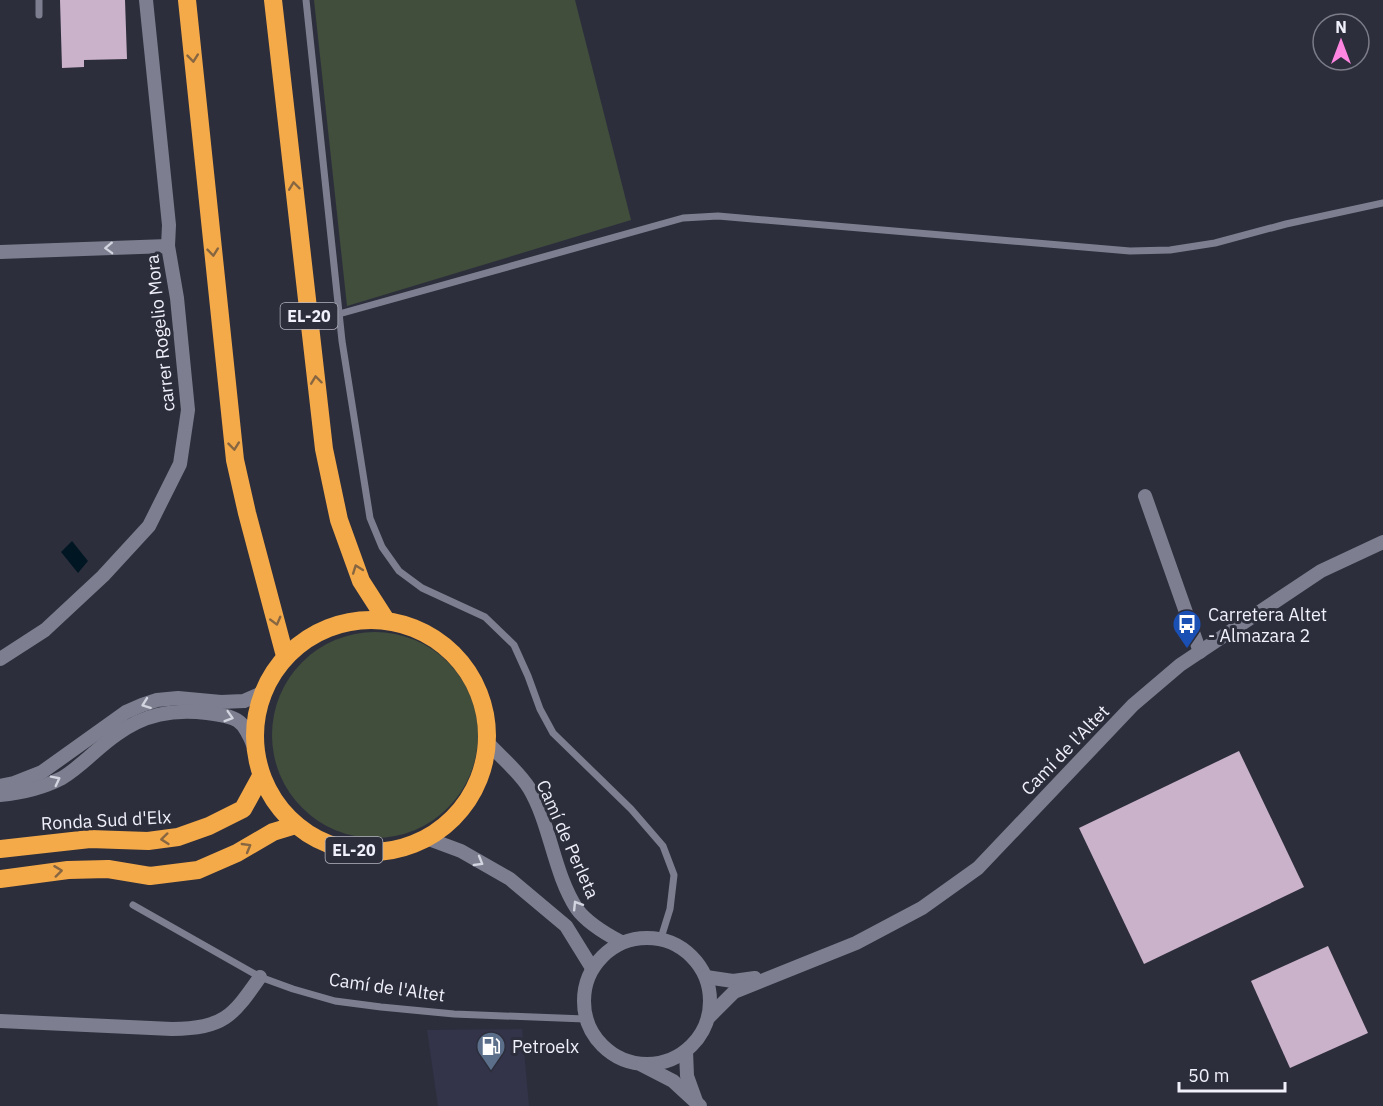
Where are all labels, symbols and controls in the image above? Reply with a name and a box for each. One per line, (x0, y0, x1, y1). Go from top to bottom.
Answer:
north arrow (1311, 12, 1371, 72)
text: N (1335, 17, 1347, 37)
one-way arrow (186, 54, 199, 63)
one-way arrow (288, 181, 301, 190)
one-way arrow (105, 242, 114, 254)
one-way arrow (206, 248, 219, 257)
street label: carrer Rogelio Mora (140, 253, 180, 413)
road number: EL-20 (280, 303, 338, 329)
one-way arrow (311, 375, 323, 384)
one-way arrow (227, 441, 240, 451)
one-way arrow (352, 565, 365, 575)
place label: Carretera Altet - Almazara 2 (1208, 603, 1327, 647)
bus stop icon: Carretera Altet - Almazara 2 (1171, 608, 1203, 650)
one-way arrow (269, 616, 281, 626)
one-way arrow (141, 697, 151, 710)
street label: Camí de l'Altet (1016, 700, 1114, 800)
one-way arrow (224, 710, 234, 723)
one-way arrow (49, 775, 60, 787)
street label: Camí de Perleta (532, 776, 605, 902)
street label: Ronda Sud d'Elx (40, 805, 172, 835)
one-way arrow (161, 832, 170, 845)
road number: EL-20 (326, 837, 382, 863)
one-way arrow (241, 843, 251, 854)
one-way arrow (473, 854, 483, 866)
one-way arrow (53, 866, 63, 878)
one-way arrow (573, 901, 584, 912)
street label: Camí de l'Altet (327, 967, 447, 1007)
fuel station icon: Petroelx (475, 1030, 507, 1072)
place label: Petroelx (512, 1035, 579, 1058)
scale bar (1179, 1055, 1286, 1093)
text: 50 m (1188, 1064, 1230, 1087)

